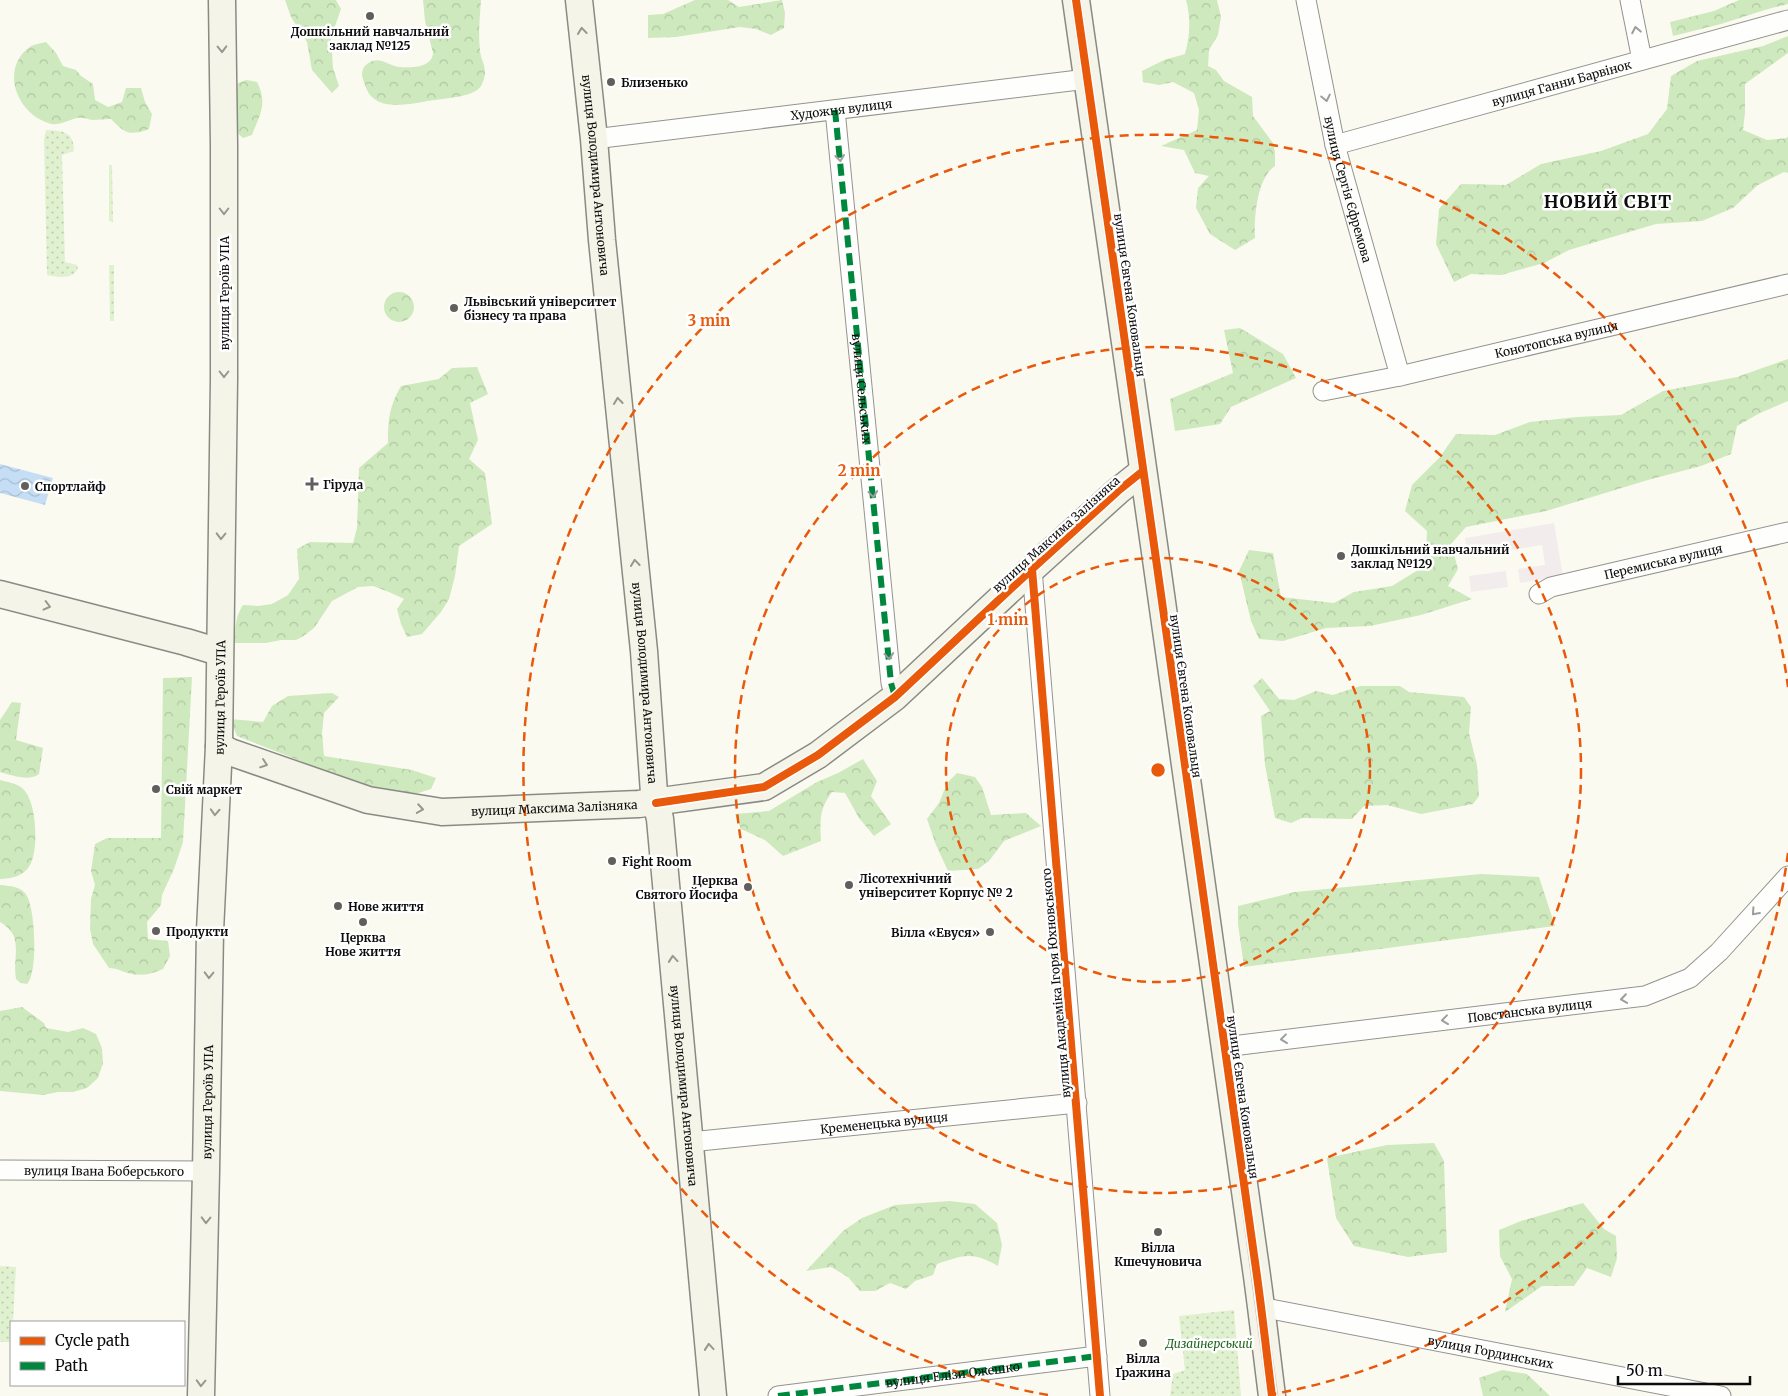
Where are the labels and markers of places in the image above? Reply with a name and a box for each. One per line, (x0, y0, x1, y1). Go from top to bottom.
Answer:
marker: Дошкільний навчальний заклад №125 (364, 10, 376, 22)
place label: Дошкільний навчальний заклад №125 (291, 24, 450, 53)
place label: Близенько (621, 75, 688, 90)
marker: Близенько (605, 76, 617, 88)
place label: Львівський університет бізнесу та права (464, 294, 617, 323)
marker: Львівський університет бізнесу та права (448, 302, 460, 314)
marker: Гіруда (305, 477, 319, 491)
place label: Гіруда (323, 477, 363, 492)
place label: Спортлайф (35, 479, 106, 494)
marker: Спортлайф (19, 480, 31, 492)
place label: Дошкільний навчальний заклад №129 (1351, 542, 1510, 571)
marker: Дошкільний навчальний заклад №129 (1335, 550, 1347, 562)
centre of rings (1149, 761, 1167, 779)
place label: Свій маркет (166, 782, 243, 797)
marker: Свій маркет (150, 783, 162, 795)
place label: Fight Room (622, 854, 692, 869)
marker: Fight Room (606, 855, 618, 867)
place label: Лісотехнічний університет Корпус № 2 (859, 871, 1013, 900)
place label: Церква Святого Йосифа (636, 873, 738, 902)
marker: Лісотехнічний університет Корпус № 2 (843, 879, 855, 891)
marker: Церква Святого Йосифа (742, 881, 754, 893)
place label: Нове життя (348, 899, 424, 914)
marker: Нове життя (332, 900, 344, 912)
marker: Церква Нове життя (357, 916, 369, 928)
place label: Продукти (166, 924, 229, 939)
marker: Продукти (150, 925, 162, 937)
place label: Вілла «Евуся» (891, 925, 980, 940)
marker: Вілла «Евуся» (984, 926, 996, 938)
place label: Церква Нове життя (325, 930, 401, 959)
marker: Вілла Кшечуновича (1152, 1226, 1164, 1238)
place label: Вілла Кшечуновича (1114, 1240, 1202, 1269)
marker: Вілла Ґражина (1137, 1337, 1149, 1349)
place label: Вілла Ґражина (1115, 1351, 1171, 1380)

